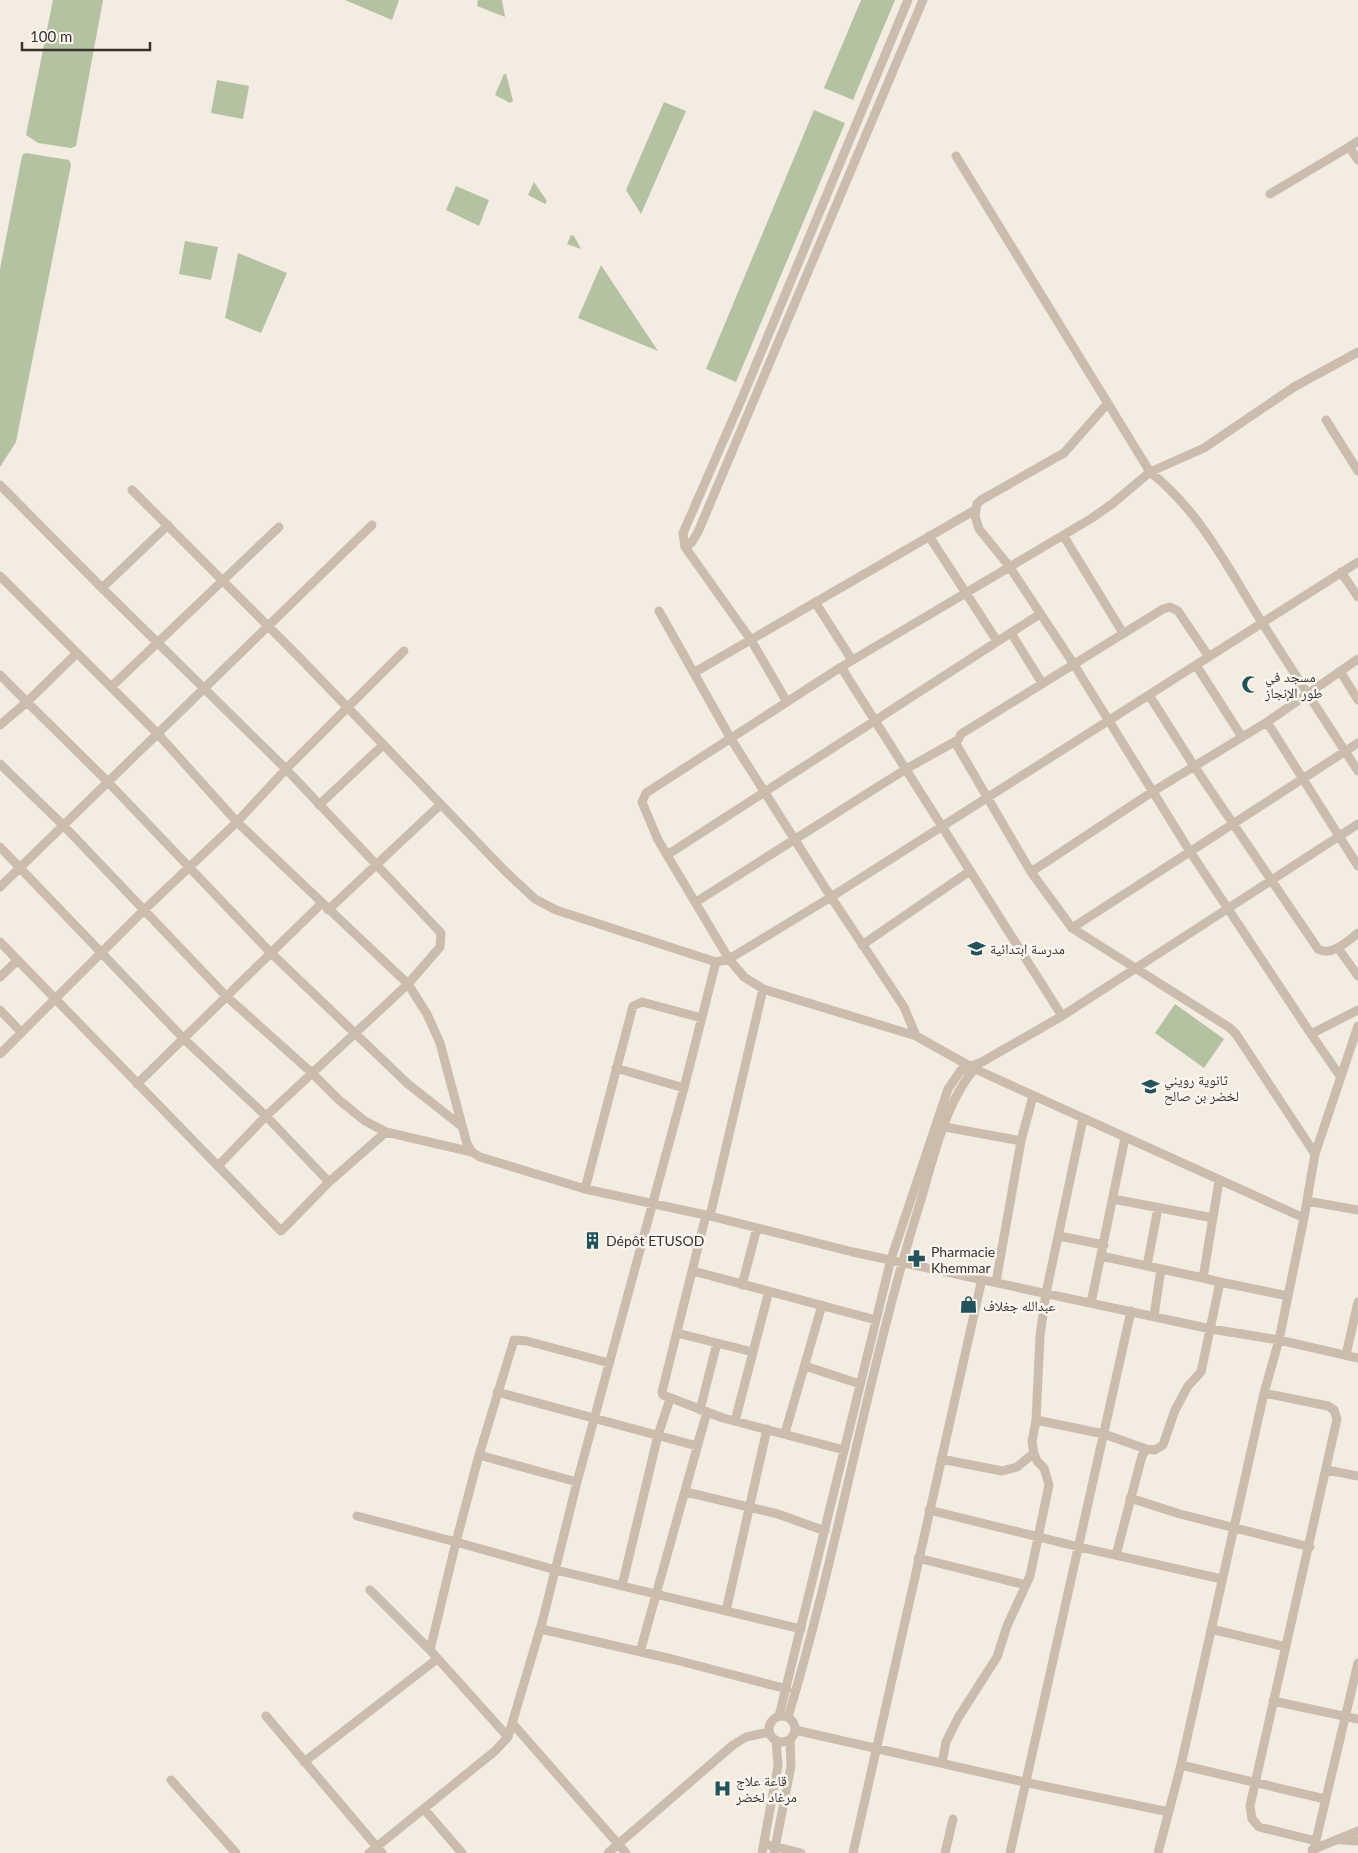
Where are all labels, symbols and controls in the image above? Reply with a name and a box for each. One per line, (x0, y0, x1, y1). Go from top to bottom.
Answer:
scale bar (22, 20, 150, 52)
text: 100 m (30, 27, 72, 45)
place label: مسجد في طور الإنجاز (1264, 668, 1322, 702)
mosque icon: مسجد في طور الإنجاز (1241, 674, 1261, 694)
school or university icon: مدرسة ابتدائية (966, 938, 986, 958)
place label: مدرسة ابتدائية (990, 940, 1065, 958)
place label: ثانوية رويني لخضر بن صالح (1164, 1071, 1239, 1106)
school or university icon: ثانوية رويني لخضر بن صالح (1140, 1077, 1160, 1097)
building icon: Dépôt ETUSOD (582, 1230, 602, 1250)
place label: Dépôt ETUSOD (606, 1232, 704, 1249)
place label: Pharmacie Khemmar (931, 1243, 995, 1276)
pharmacy icon: Pharmacie Khemmar (907, 1249, 927, 1269)
shop icon: عبدالله جغلاف (959, 1295, 979, 1315)
place label: عبدالله جغلاف (983, 1297, 1056, 1314)
place label: قاعة علاج مرغاد لخضر (735, 1772, 797, 1806)
hospital icon: قاعة علاج مرغاد لخضر (712, 1778, 732, 1798)

